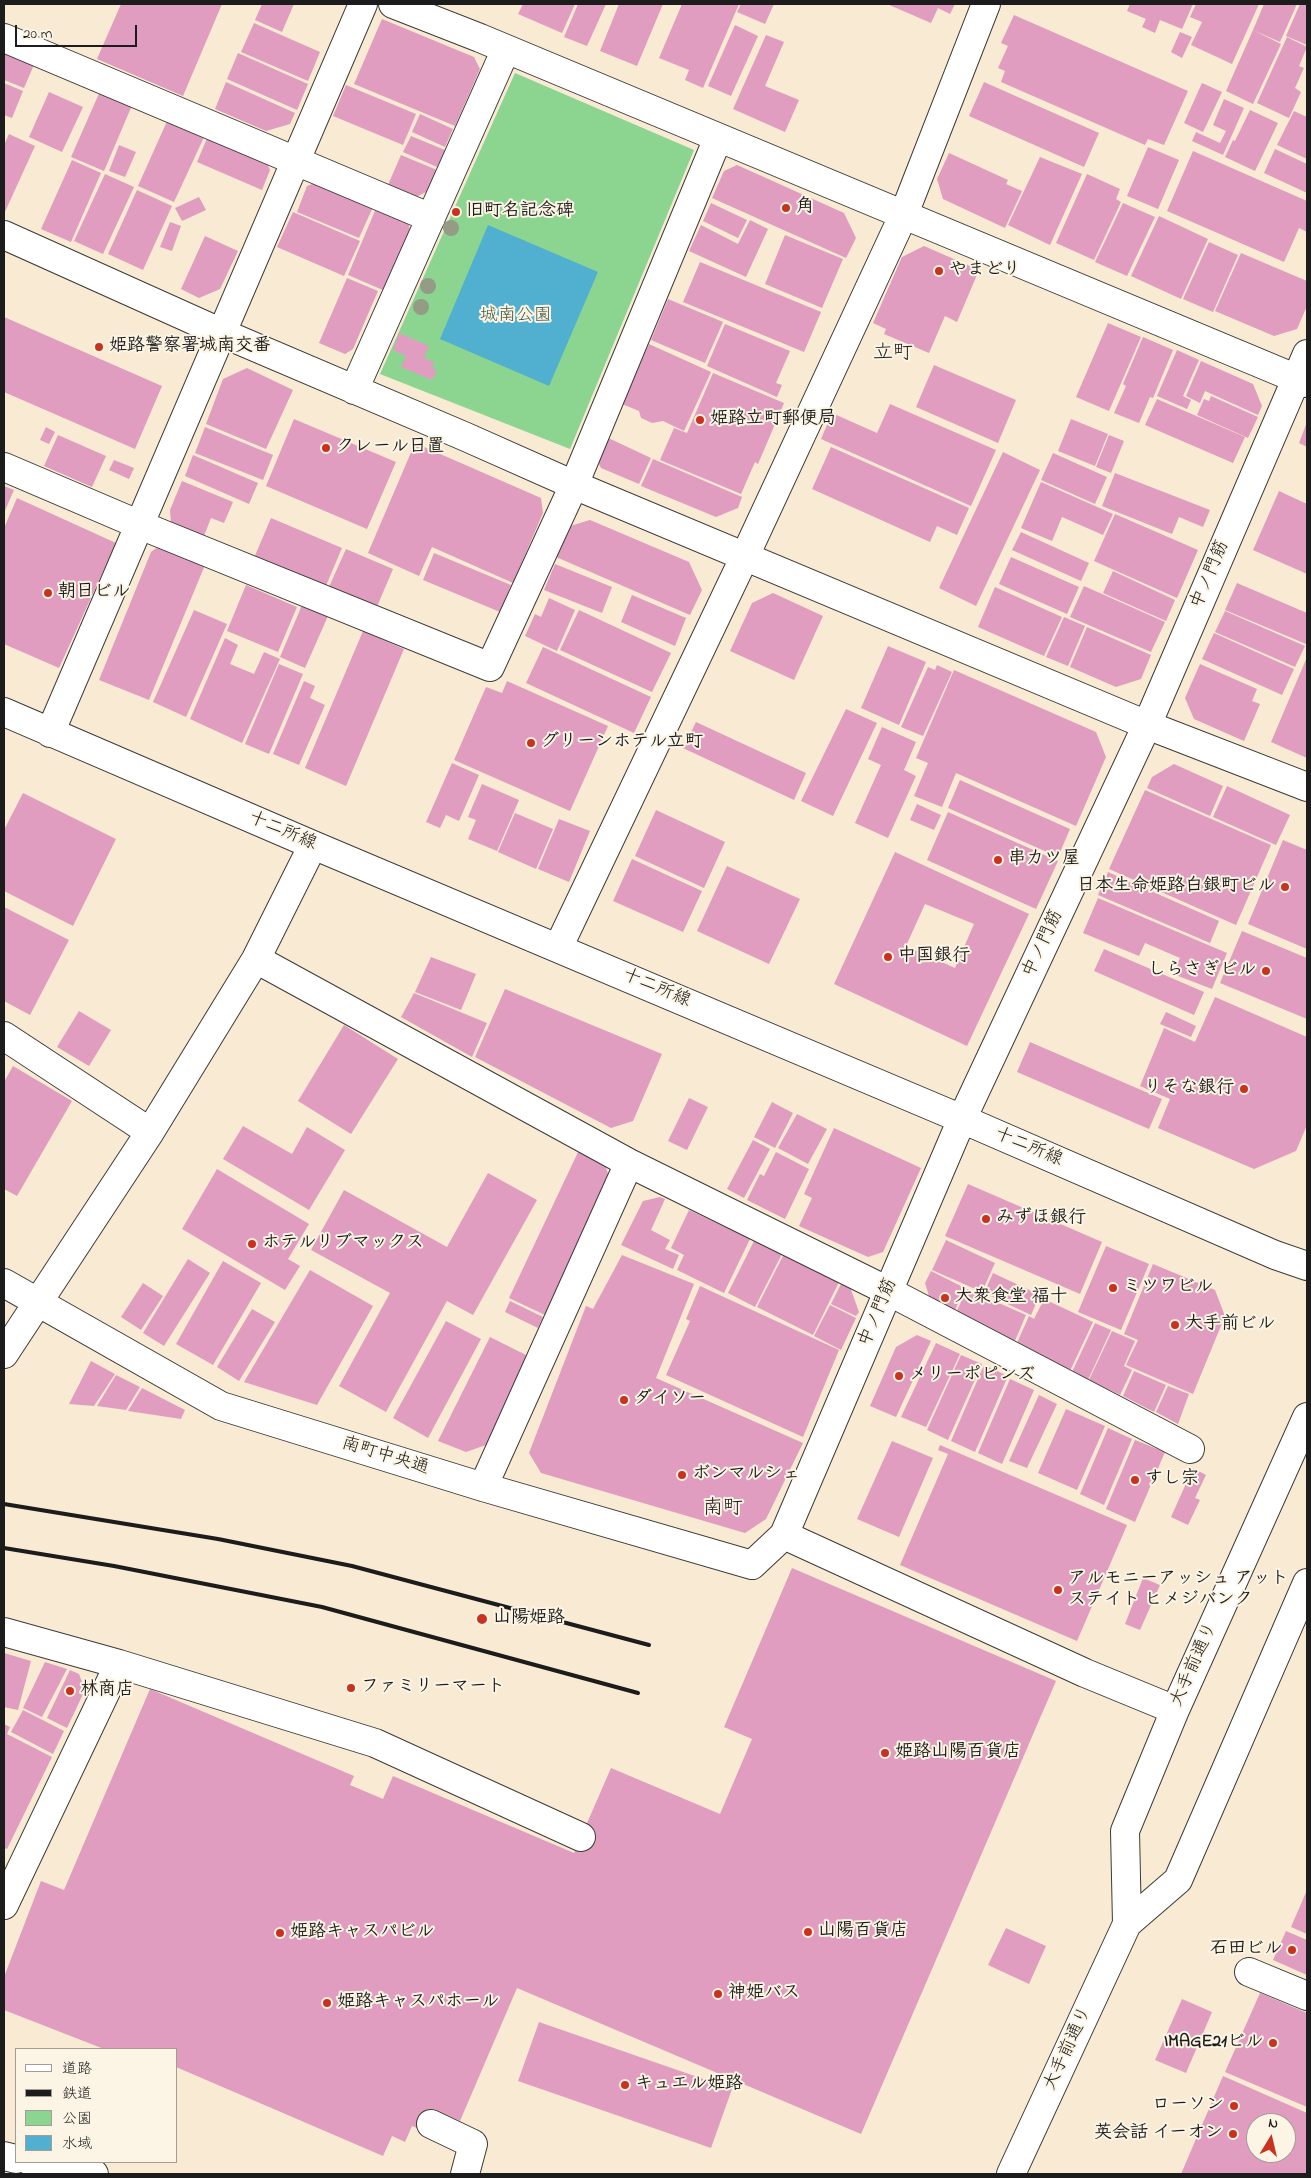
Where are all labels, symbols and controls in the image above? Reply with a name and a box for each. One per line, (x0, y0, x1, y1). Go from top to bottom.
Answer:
scale bar (18, 15, 140, 47)
text: 20 m (23, 23, 52, 45)
place label: 角 (796, 197, 814, 219)
place label: 旧町名記念碑 (466, 201, 574, 223)
marker: 角 (780, 202, 792, 214)
marker: 旧町名記念碑 (450, 206, 462, 218)
place label: やまどり (949, 260, 1021, 282)
marker: やまどり (933, 265, 945, 277)
park label: 城南公園 (480, 306, 552, 328)
place label: 姫路警察署城南交番 (109, 336, 271, 358)
marker: 姫路警察署城南交番 (93, 341, 105, 353)
district label: 立町 (873, 343, 913, 367)
place label: 姫路立町郵便局 (710, 409, 836, 431)
marker: 姫路立町郵便局 (694, 414, 706, 426)
place label: クレール日置 (336, 437, 445, 459)
marker: クレール日置 (320, 442, 332, 454)
street label: 中ノ門筋 (1187, 538, 1235, 612)
place label: 朝日ビル (58, 582, 130, 604)
marker: 朝日ビル (42, 587, 54, 599)
place label: グリーンホテル立町 (541, 732, 703, 754)
marker: グリーンホテル立町 (525, 737, 537, 749)
street label: 十二所線 (245, 808, 319, 856)
place label: 串カツ屋 (1008, 849, 1080, 871)
marker: 串カツ屋 (992, 854, 1004, 866)
place label: 日本生命姫路白銀町ビル (1077, 876, 1275, 898)
marker: 日本生命姫路白銀町ビル (1279, 881, 1291, 893)
street label: 中ノ門筋 (1019, 907, 1069, 981)
place label: 中国銀行 (898, 946, 970, 968)
marker: 中国銀行 (882, 951, 894, 963)
place label: しらさぎビル (1148, 960, 1256, 982)
street label: 十二所線 (619, 965, 693, 1013)
marker: しらさぎビル (1260, 965, 1272, 977)
place label: りそな銀行 (1144, 1078, 1234, 1100)
marker: りそな銀行 (1238, 1083, 1250, 1095)
street label: 十二所線 (991, 1124, 1065, 1172)
place label: みずほ銀行 (996, 1208, 1086, 1230)
marker: みずほ銀行 (980, 1213, 992, 1225)
place label: ホテルリブマックス (262, 1233, 424, 1255)
marker: ホテルリブマックス (246, 1238, 258, 1250)
street label: 中ノ門筋 (855, 1276, 903, 1350)
place label: ミツワビル (1123, 1277, 1213, 1299)
marker: ミツワビル (1107, 1282, 1119, 1294)
place label: 大衆食堂 福十 (955, 1287, 1067, 1309)
marker: 大衆食堂 福十 (939, 1292, 951, 1304)
place label: 大手前ビル (1185, 1314, 1275, 1336)
marker: 大手前ビル (1169, 1319, 1181, 1331)
place label: メリーポピンズ (909, 1365, 1035, 1387)
marker: メリーポピンズ (893, 1370, 905, 1382)
place label: ダイソー (634, 1389, 706, 1411)
marker: ダイソー (618, 1394, 630, 1406)
street label: 南町中央通 (339, 1434, 431, 1480)
place label: ボンマルシェ (692, 1464, 800, 1486)
marker: ボンマルシェ (676, 1469, 688, 1481)
place label: すし宗 (1145, 1469, 1199, 1491)
marker: すし宗 (1129, 1474, 1141, 1486)
district label: 南町 (703, 1498, 743, 1522)
place label: アルモニーアッシュ アット ステイト ヒメジバンク (1068, 1569, 1288, 1612)
marker: アルモニーアッシュ アット ステイト ヒメジバンク (1052, 1584, 1064, 1596)
place label: 山陽姫路 (493, 1608, 565, 1630)
marker: 山陽姫路 (475, 1612, 489, 1626)
street label: 大手前通り (1167, 1619, 1223, 1711)
place label: ファミリーマート (361, 1677, 505, 1699)
place label: 林商店 (80, 1680, 134, 1702)
marker: ファミリーマート (345, 1682, 357, 1694)
marker: 林商店 (64, 1685, 76, 1697)
place label: 姫路山陽百貨店 (895, 1742, 1021, 1764)
marker: 姫路山陽百貨店 (879, 1747, 891, 1759)
place label: 山陽百貨店 (818, 1921, 908, 1943)
place label: 姫路キャスパビル (290, 1922, 434, 1944)
marker: 山陽百貨店 (802, 1926, 814, 1938)
marker: 姫路キャスパビル (274, 1927, 286, 1939)
place label: 石田ビル (1210, 1939, 1282, 1961)
marker: 石田ビル (1286, 1944, 1298, 1956)
place label: 神姫バス (728, 1983, 800, 2005)
marker: 神姫バス (712, 1988, 724, 2000)
place label: 姫路キャスパホール (337, 1992, 499, 2014)
marker: 姫路キャスパホール (321, 1997, 333, 2009)
street label: 大手前通り (1040, 2004, 1098, 2094)
place label: IMAGE21ビル (1164, 2032, 1263, 2054)
marker: IMAGE21ビル (1267, 2037, 1279, 2049)
legend (15, 2048, 178, 2163)
text: 道路 (62, 2058, 92, 2080)
place label: キュエル姫路 (635, 2074, 743, 2096)
marker: キュエル姫路 (619, 2079, 631, 2091)
text: 鉄道 (62, 2083, 92, 2105)
place label: ローソン (1152, 2095, 1224, 2117)
marker: ローソン (1228, 2100, 1240, 2112)
text: 公園 (62, 2108, 92, 2130)
north arrow (1246, 2113, 1296, 2163)
text: N (1267, 2113, 1280, 2135)
place label: 英会話 イーオン (1094, 2123, 1223, 2145)
marker: 英会話 イーオン (1227, 2128, 1239, 2140)
text: 水域 (62, 2133, 92, 2155)

